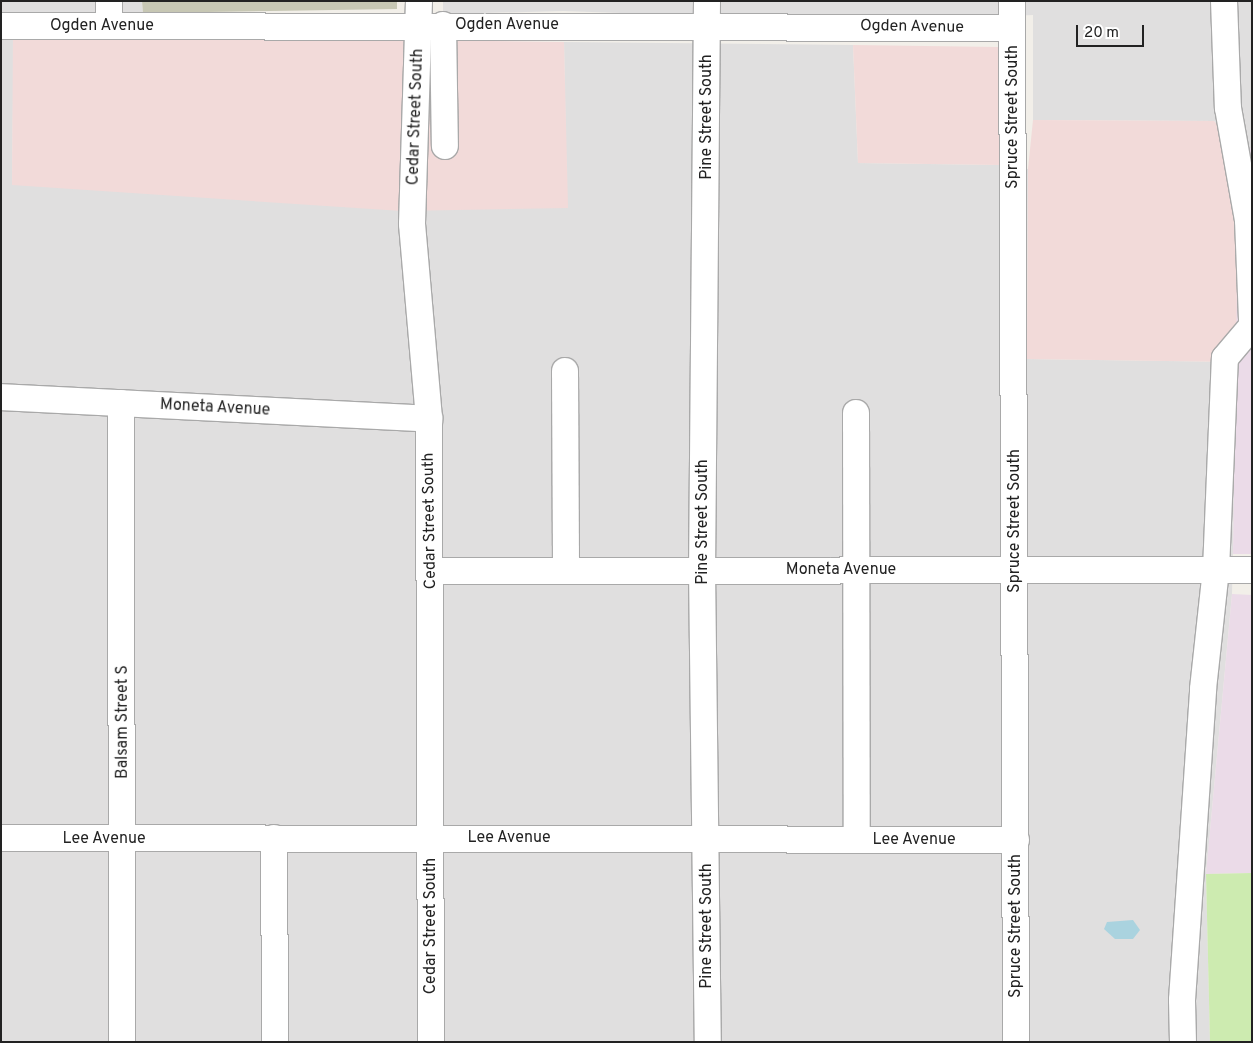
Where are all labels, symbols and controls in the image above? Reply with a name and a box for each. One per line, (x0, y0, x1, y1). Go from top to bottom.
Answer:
street label: Ogden Avenue (455, 15, 559, 35)
scale bar (1078, 15, 1146, 47)
street label: Ogden Avenue (50, 16, 154, 36)
street label: Ogden Avenue (860, 16, 964, 38)
text: 20 m (1084, 24, 1119, 43)
street label: Spruce Street South (1003, 45, 1023, 189)
street label: Cedar Street South (404, 48, 428, 186)
street label: Pine Street South (697, 54, 717, 180)
street label: Moneta Avenue (159, 396, 271, 420)
street label: Spruce Street South (1005, 449, 1025, 593)
street label: Cedar Street South (419, 452, 441, 590)
street label: Pine Street South (693, 459, 713, 585)
street label: Moneta Avenue (786, 560, 896, 580)
street label: Balsam Street S (113, 665, 133, 779)
street label: Lee Avenue (467, 828, 551, 848)
street label: Lee Avenue (62, 829, 146, 849)
street label: Lee Avenue (872, 830, 956, 850)
street label: Spruce Street South (1006, 854, 1026, 998)
street label: Cedar Street South (421, 858, 441, 994)
street label: Pine Street South (697, 863, 717, 989)

